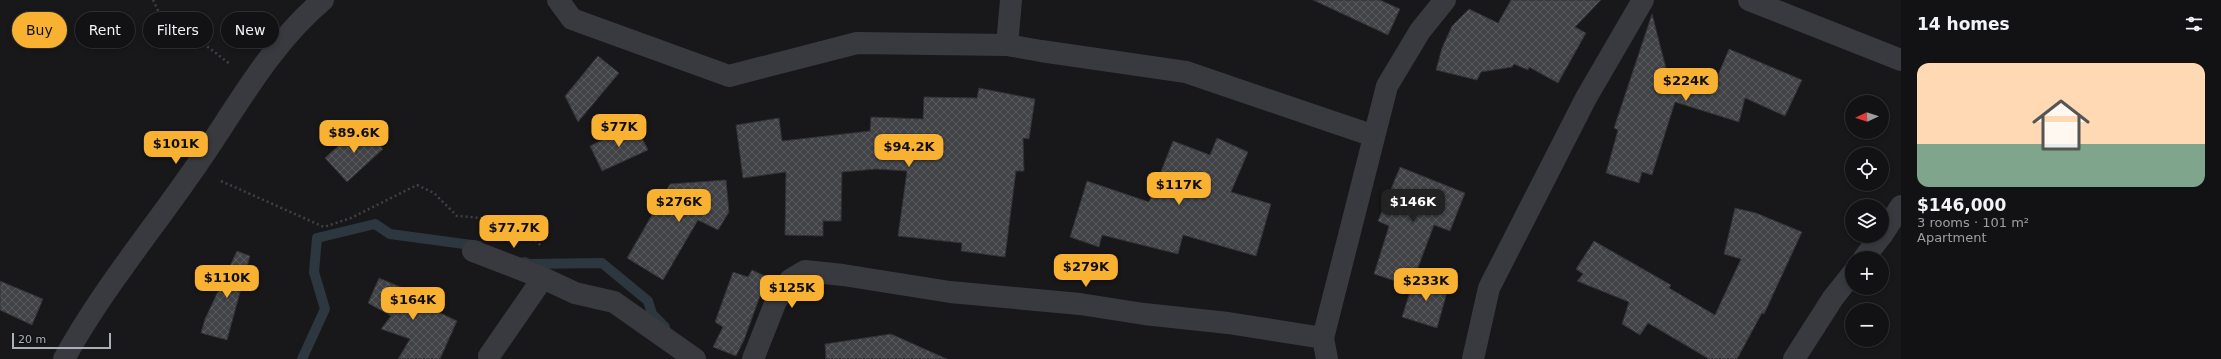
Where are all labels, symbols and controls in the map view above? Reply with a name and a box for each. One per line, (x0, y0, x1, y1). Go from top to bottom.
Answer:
chip: Buy (12, 12, 67, 48)
chip: Rent (75, 12, 135, 48)
chip: Filters (143, 12, 213, 48)
chip: New (221, 12, 279, 48)
icon: filters (2183, 13, 2205, 35)
text: 14 homes (1917, 14, 2010, 34)
pin: $224K (1658, 68, 1714, 102)
text: $224K (1663, 73, 1709, 88)
icon: home (2025, 89, 2097, 161)
north arrow (1845, 95, 1889, 139)
map controls (1845, 95, 1889, 347)
pin: $77K (595, 114, 643, 148)
text: $77K (600, 119, 638, 134)
pin: $89.6K (321, 120, 387, 154)
text: $89.6K (328, 125, 380, 140)
pin: $101K (148, 131, 204, 165)
pin: $94.2K (876, 134, 942, 168)
text: $101K (153, 136, 199, 151)
text: $94.2K (883, 139, 935, 154)
button: locate (1845, 147, 1889, 191)
pin: $117K (1151, 172, 1207, 206)
text: $117K (1156, 177, 1202, 192)
pin: $276K (651, 189, 707, 223)
pin: $146K (1385, 189, 1441, 223)
text: $276K (656, 194, 702, 209)
text: $146K (1390, 194, 1436, 209)
text: $146,000 (1917, 195, 2006, 215)
button: layers (1845, 199, 1889, 243)
pin: $77.7K (481, 215, 547, 249)
text: 3 rooms · 101 m² (1917, 215, 2029, 230)
text: $77.7K (488, 220, 540, 235)
text: Apartment (1917, 230, 1987, 245)
button: + (1845, 251, 1889, 295)
pin: $279K (1058, 254, 1114, 288)
text: $279K (1063, 259, 1109, 274)
pin: $110K (199, 265, 255, 299)
pin: $233K (1398, 268, 1454, 302)
text: $110K (204, 270, 250, 285)
text: $233K (1403, 273, 1449, 288)
pin: $125K (764, 275, 820, 309)
text: $125K (769, 280, 815, 295)
pin: $164K (385, 287, 441, 321)
text: $164K (390, 292, 436, 307)
button: − (1845, 303, 1889, 347)
scale bar (12, 331, 111, 350)
text: 20 m (18, 333, 46, 346)

